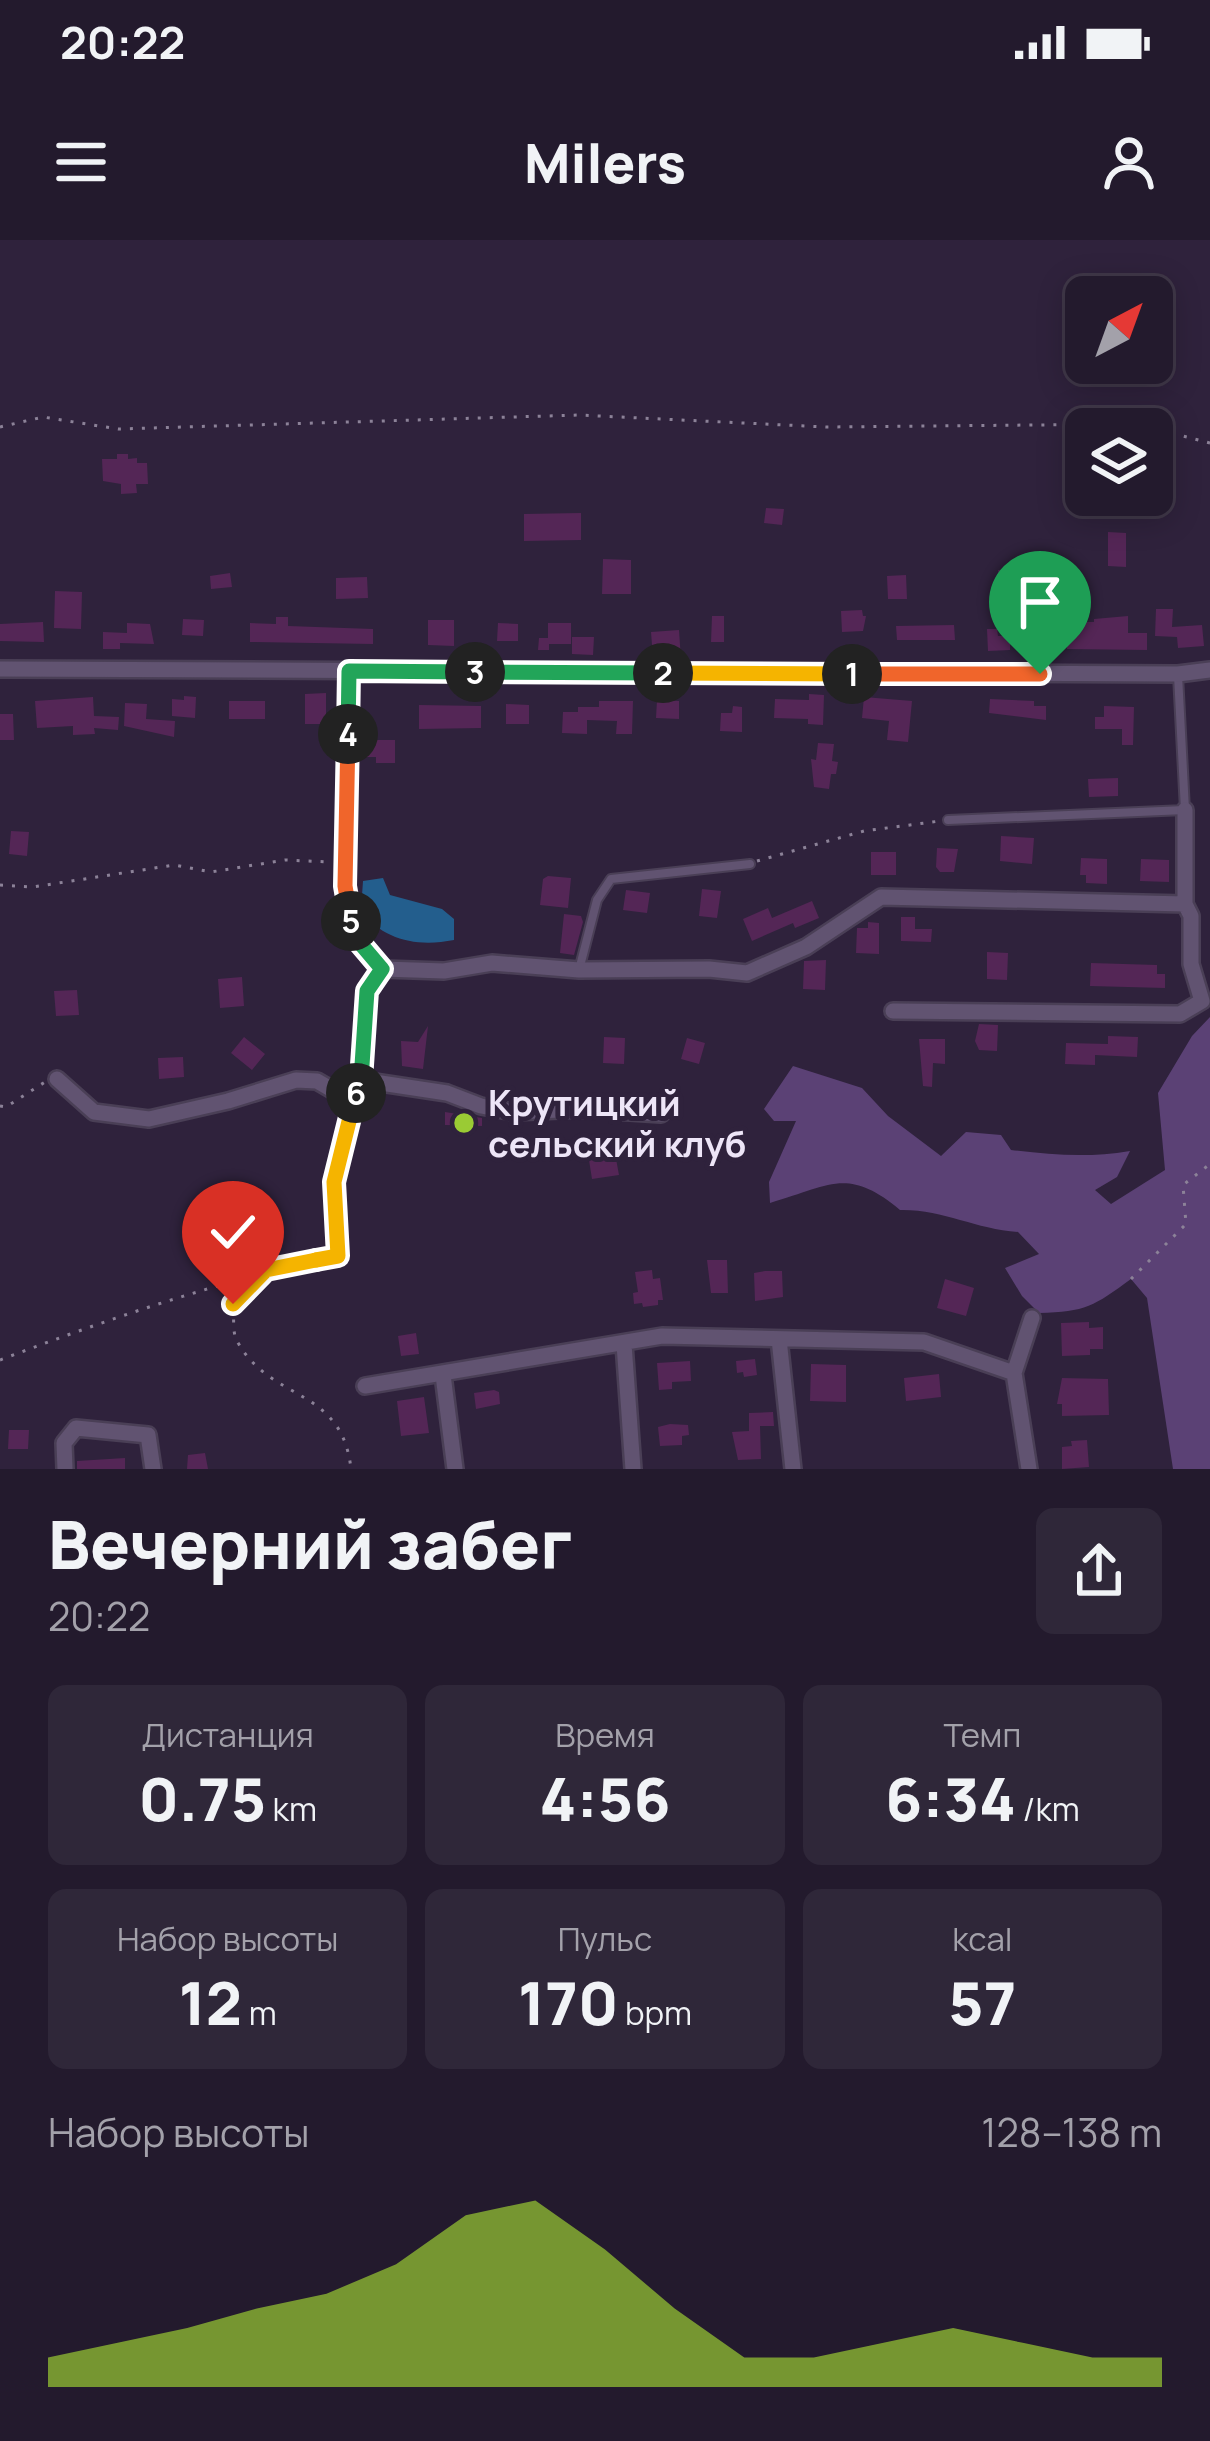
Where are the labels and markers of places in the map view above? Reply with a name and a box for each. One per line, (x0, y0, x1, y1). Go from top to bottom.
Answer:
pin (989, 551, 1091, 674)
pin: 3 (445, 642, 505, 702)
pin: 2 (633, 643, 693, 703)
pin: 1 (822, 644, 882, 704)
pin: 4 (318, 704, 378, 764)
pin: 5 (321, 891, 381, 951)
pin: 6 (326, 1063, 386, 1123)
place label: Крутицкий сельский клуб (488, 1078, 746, 1168)
marker: Крутицкий сельский клуб (451, 1110, 477, 1136)
pin (182, 1181, 284, 1304)

